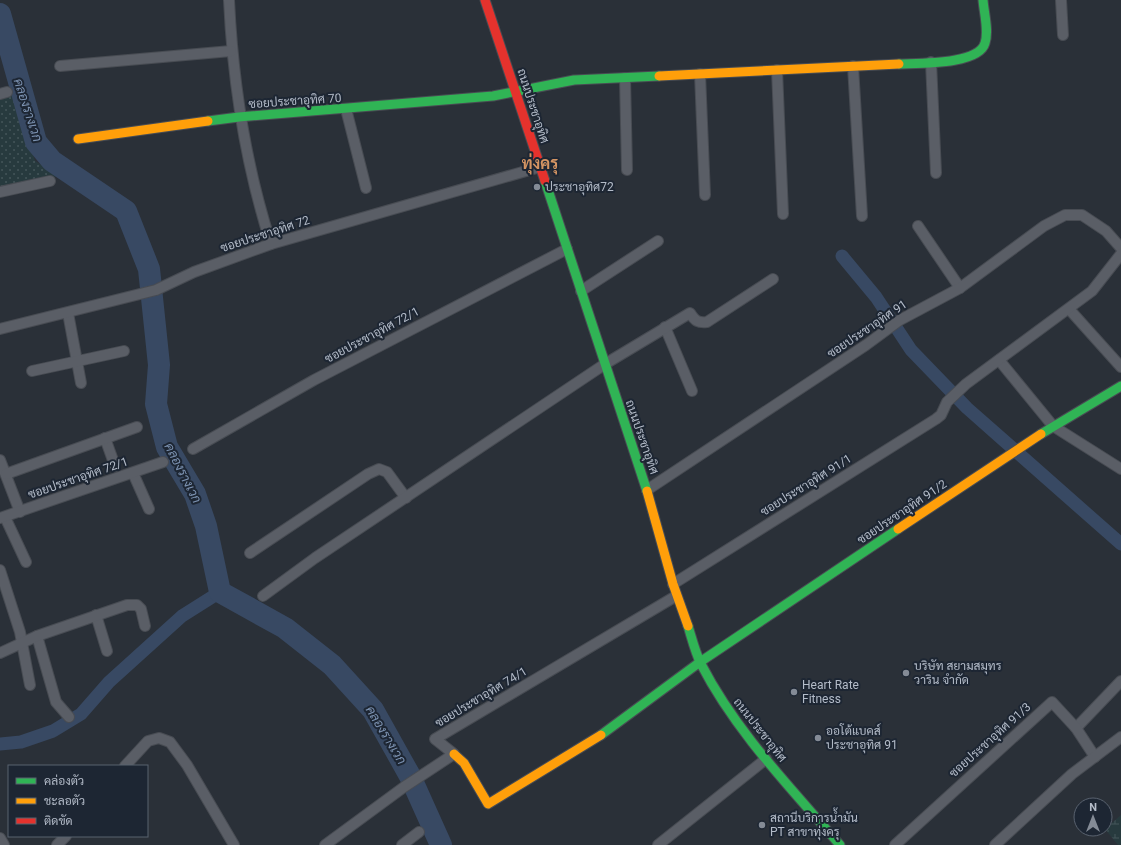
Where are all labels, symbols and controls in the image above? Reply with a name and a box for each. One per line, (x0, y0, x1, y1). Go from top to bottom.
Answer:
street label: ถนนประชาอุทิศ (512, 67, 552, 146)
water label: คลองรางเวก (11, 76, 45, 144)
street label: ซอยประชาอุทิศ 70 (248, 91, 342, 113)
district label: ทุ่งครุ (522, 153, 558, 175)
place label: ประชาอุทิศ72 (545, 180, 614, 196)
marker: ประชาอุทิศ72 (532, 182, 542, 192)
street label: ซอยประชาอุทิศ 72 (219, 213, 312, 257)
street label: ซอยประชาอุทิศ 91 (824, 297, 911, 362)
street label: ซอยประชาอุทิศ 72/1 (322, 304, 422, 368)
street label: ถนนประชาอุทิศ (621, 398, 661, 477)
water label: คลองรางเวก (161, 440, 205, 506)
street label: ซอยประชาอุทิศ 91/1 (758, 451, 855, 520)
street label: ซอยประชาอุทิศ 72/1 (26, 454, 130, 504)
street label: ซอยประชาอุทิศ 91/2 (855, 477, 951, 549)
place label: บริษัท สยามสมุทร วาริน จำกัด (914, 659, 1002, 687)
street label: ซอยประชาอุทิศ 74/1 (432, 664, 531, 732)
marker: บริษัท สยามสมุทร วาริน จำกัด (901, 668, 911, 678)
place label: Heart Rate Fitness (802, 678, 859, 706)
marker: Heart Rate Fitness (789, 687, 799, 697)
street label: ถนนประชาอุทิศ (729, 695, 789, 766)
street label: ซอยประชาอุทิศ 91/3 (946, 700, 1035, 782)
water label: คลองรางเวก (363, 703, 409, 767)
place label: ออโต้แบคส์ ประชาอุทิศ 91 (826, 723, 898, 754)
marker: ออโต้แบคส์ ประชาอุทิศ 91 (813, 733, 823, 743)
legend (8, 765, 148, 837)
text: คล่องตัว (44, 774, 84, 788)
text: ชะลอตัว (44, 794, 85, 808)
north arrow (1073, 797, 1113, 837)
text: N (1089, 801, 1097, 814)
place label: สถานีบริการน้ำมัน PT สาขาทุ่งครุ (770, 807, 858, 841)
text: ติดขัด (44, 814, 73, 828)
marker: สถานีบริการน้ำมัน PT สาขาทุ่งครุ (757, 820, 767, 830)

